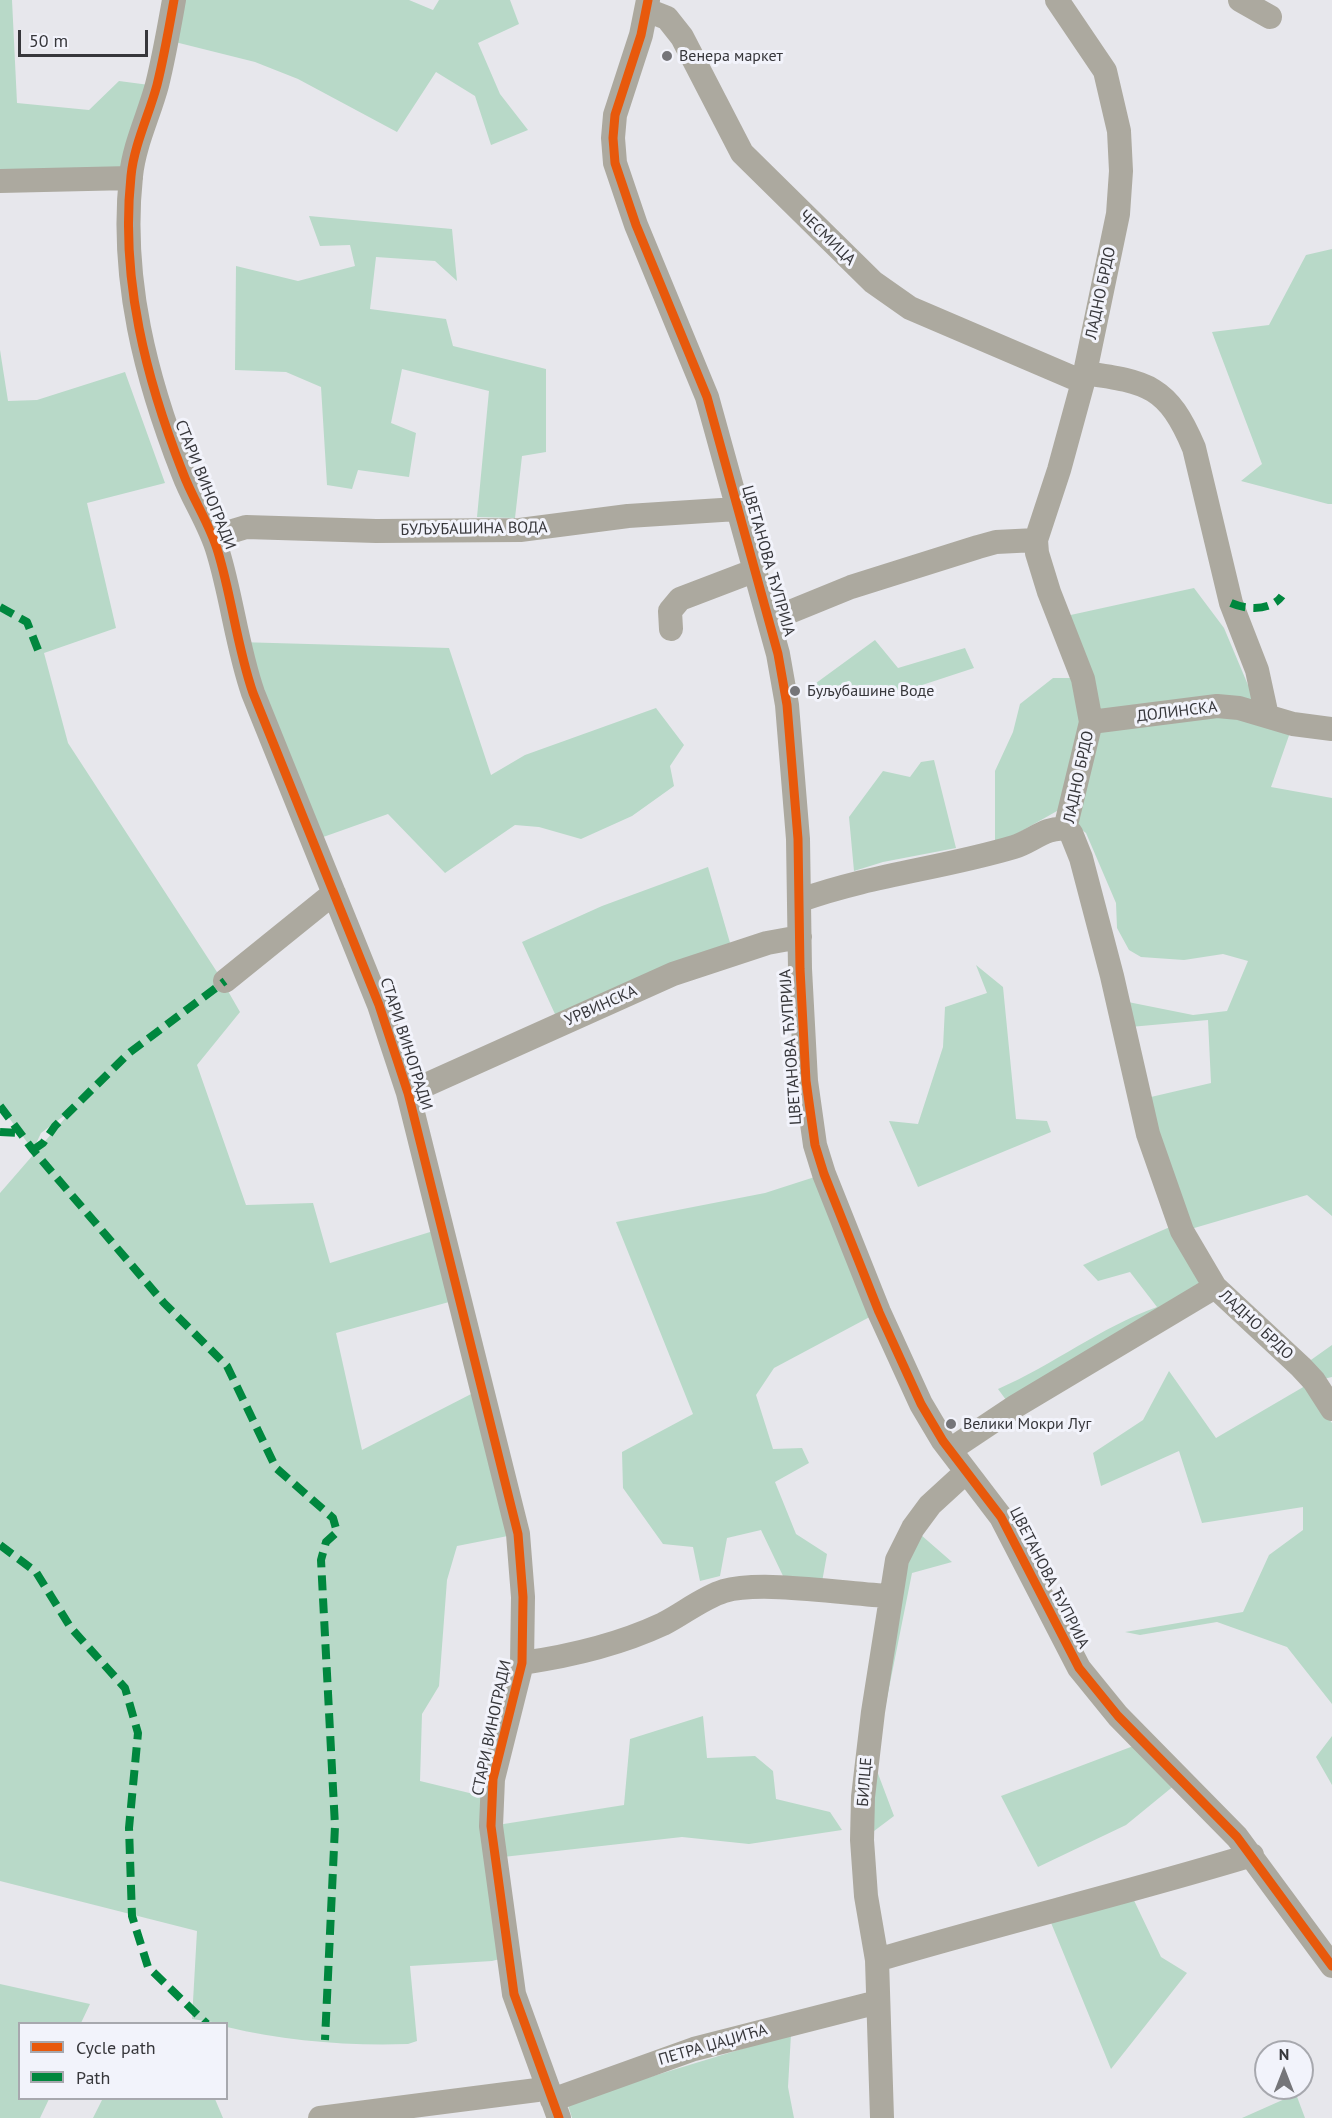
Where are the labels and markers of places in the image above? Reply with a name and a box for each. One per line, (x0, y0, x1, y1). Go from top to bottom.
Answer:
place label: Венера маркет (679, 46, 783, 66)
marker: Венера маркет (660, 49, 674, 63)
place label: Буљубашине Воде (807, 681, 934, 701)
marker: Буљубашине Воде (788, 684, 802, 698)
place label: Велики Мокри Луг (963, 1414, 1091, 1434)
marker: Велики Мокри Луг (944, 1417, 958, 1431)

